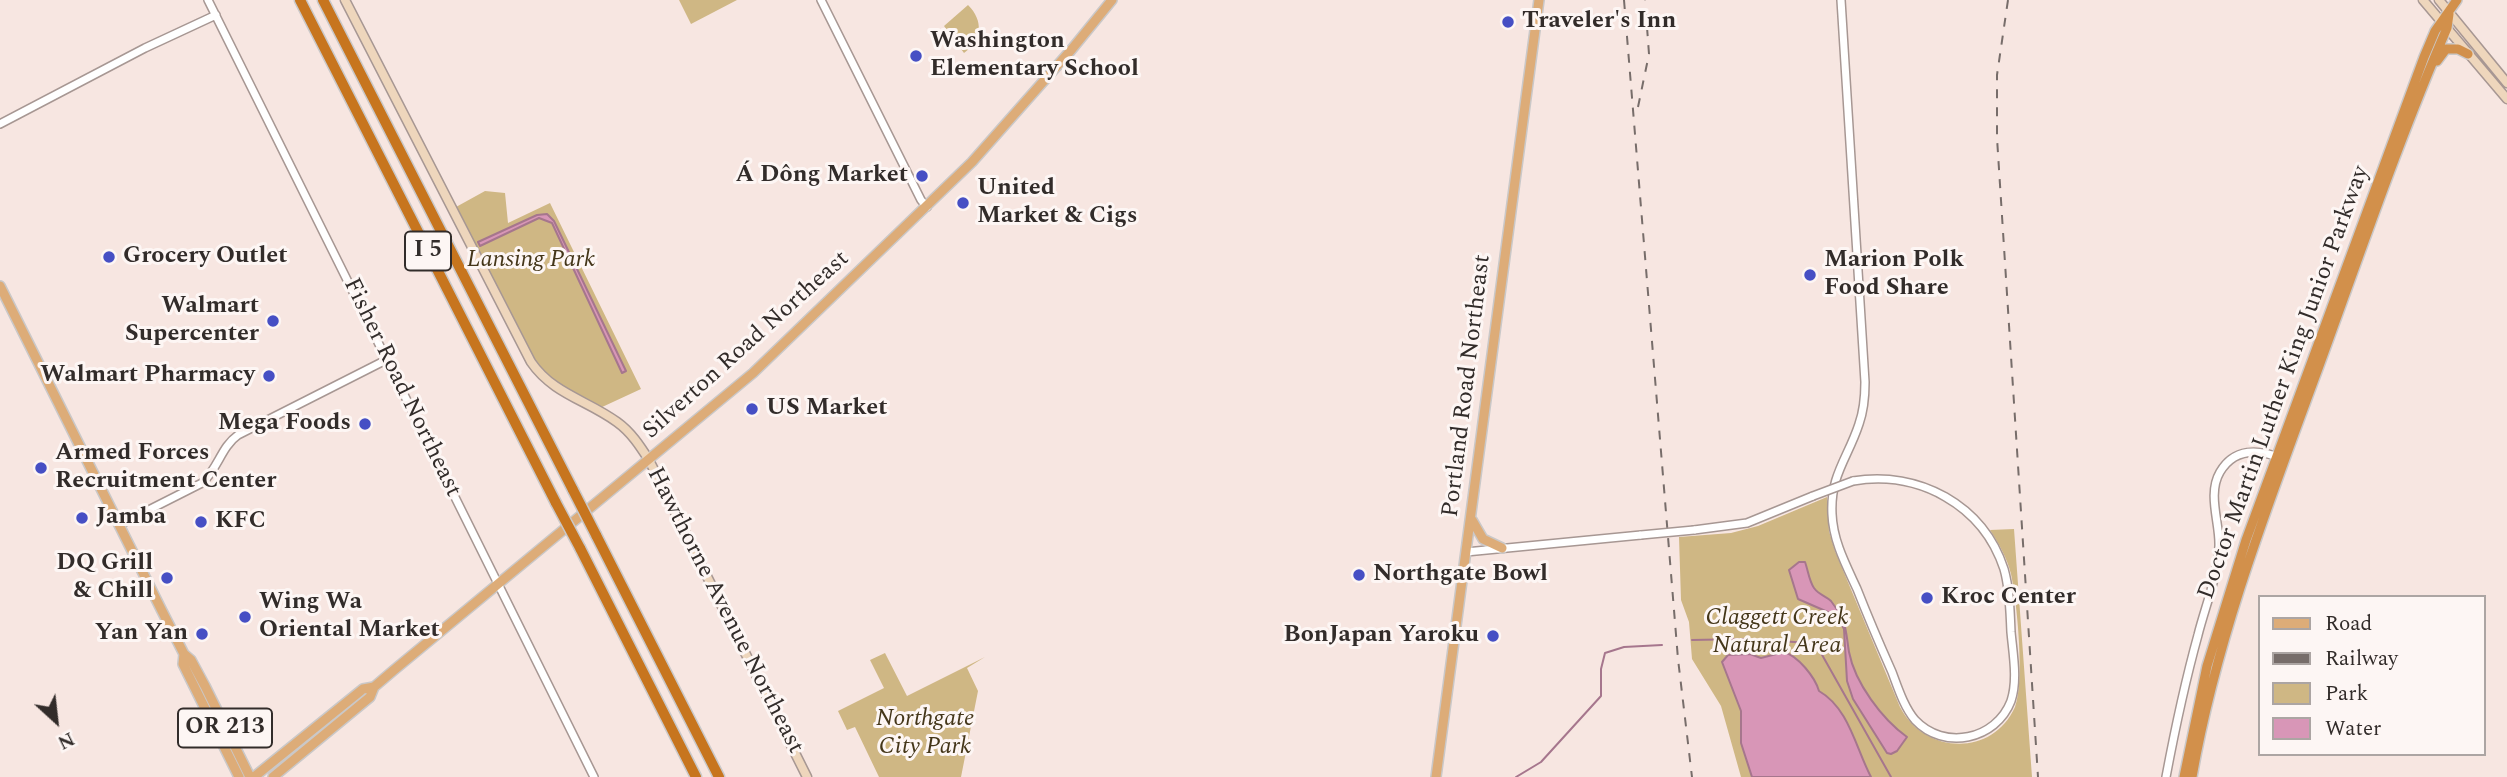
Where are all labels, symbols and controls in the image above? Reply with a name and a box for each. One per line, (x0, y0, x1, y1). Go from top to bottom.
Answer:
place label: Traveler's Inn (1522, 8, 1676, 36)
marker: Traveler's Inn (1500, 14, 1516, 30)
place label: Washington Elementary School (930, 28, 1139, 84)
marker: Washington Elementary School (908, 48, 924, 64)
place label: Á Dông Market (736, 162, 908, 190)
street label: Doctor Martin Luther King Junior Parkway (2193, 162, 2377, 604)
marker: Á Dông Market (914, 168, 930, 184)
place label: United Market & Cigs (977, 175, 1137, 231)
marker: United Market & Cigs (955, 195, 971, 211)
road number: I 5 (405, 232, 451, 270)
place label: Grocery Outlet (123, 243, 287, 271)
street label: Silverton Road Northeast (638, 246, 856, 446)
park label: Lansing Park (467, 247, 595, 275)
place label: Marion Polk Food Share (1824, 247, 1964, 303)
marker: Grocery Outlet (101, 249, 117, 265)
street label: Portland Road Northeast (1438, 253, 1498, 519)
marker: Marion Polk Food Share (1802, 267, 1818, 283)
street label: Fisher Road Northeast (335, 274, 467, 502)
place label: Walmart Supercenter (125, 293, 259, 349)
marker: Walmart Supercenter (265, 313, 281, 329)
place label: Walmart Pharmacy (40, 362, 255, 390)
marker: Walmart Pharmacy (261, 368, 277, 384)
place label: US Market (766, 395, 887, 423)
marker: US Market (744, 401, 760, 417)
place label: Mega Foods (218, 410, 351, 438)
marker: Mega Foods (357, 416, 373, 432)
place label: Armed Forces Recruitment Center (55, 440, 276, 496)
marker: Armed Forces Recruitment Center (33, 460, 49, 476)
street label: Hawthorne Avenue Northeast (639, 463, 809, 759)
place label: Jamba (96, 504, 166, 532)
place label: KFC (215, 508, 266, 536)
marker: Jamba (74, 510, 90, 526)
marker: KFC (193, 514, 209, 530)
place label: DQ Grill & Chill (56, 550, 153, 606)
place label: Northgate Bowl (1373, 561, 1548, 589)
marker: Northgate Bowl (1351, 567, 1367, 583)
marker: DQ Grill & Chill (159, 570, 175, 586)
place label: Kroc Center (1941, 584, 2076, 612)
place label: Wing Wa Oriental Market (259, 589, 440, 645)
marker: Kroc Center (1919, 590, 1935, 606)
legend (2258, 595, 2486, 756)
park label: Claggett Creek Natural Area (1705, 605, 1849, 661)
text: Road (2325, 608, 2372, 640)
marker: Wing Wa Oriental Market (237, 609, 253, 625)
place label: Yan Yan (95, 620, 188, 648)
place label: BonJapan Yaroku (1283, 622, 1479, 650)
marker: Yan Yan (194, 626, 210, 642)
marker: BonJapan Yaroku (1485, 628, 1501, 644)
text: Railway (2325, 643, 2398, 675)
text: Park (2325, 678, 2368, 710)
north arrow (21, 686, 91, 756)
park label: Northgate City Park (876, 706, 974, 762)
road number: OR 213 (178, 708, 272, 748)
text: Water (2325, 713, 2381, 745)
text: N (52, 724, 79, 757)

